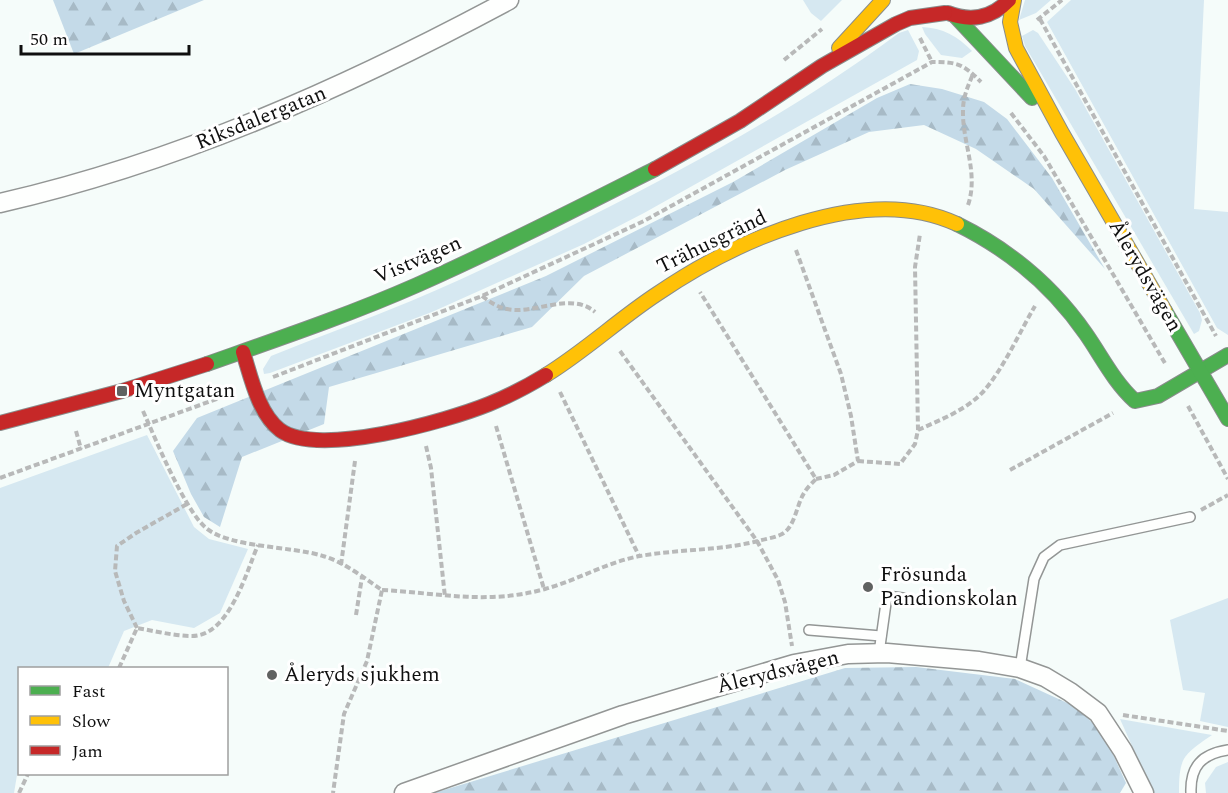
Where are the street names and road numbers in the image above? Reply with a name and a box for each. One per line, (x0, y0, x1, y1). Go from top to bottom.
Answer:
street label: Riksdalergatan (191, 77, 331, 159)
street label: Trähusgränd (651, 202, 773, 282)
street label: Ålerydsvägen (1100, 214, 1190, 338)
street label: Vistvägen (369, 227, 467, 293)
street label: Ålerydsvägen (713, 641, 843, 703)

